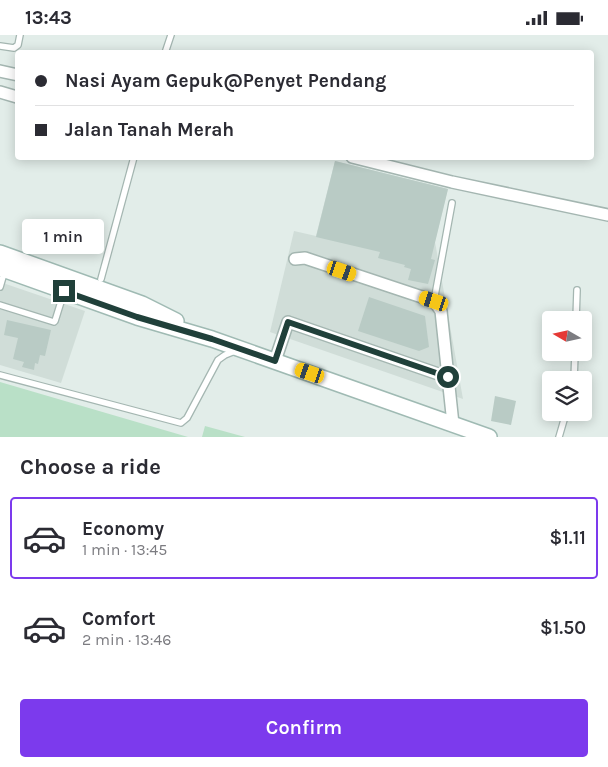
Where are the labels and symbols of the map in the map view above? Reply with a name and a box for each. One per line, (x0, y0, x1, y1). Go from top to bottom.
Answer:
callout: 1 min (23, 219, 105, 253)
car (325, 259, 358, 283)
route end (53, 280, 75, 302)
car (417, 289, 450, 313)
north arrow (542, 311, 592, 361)
car (293, 361, 326, 385)
route start (437, 366, 459, 388)

